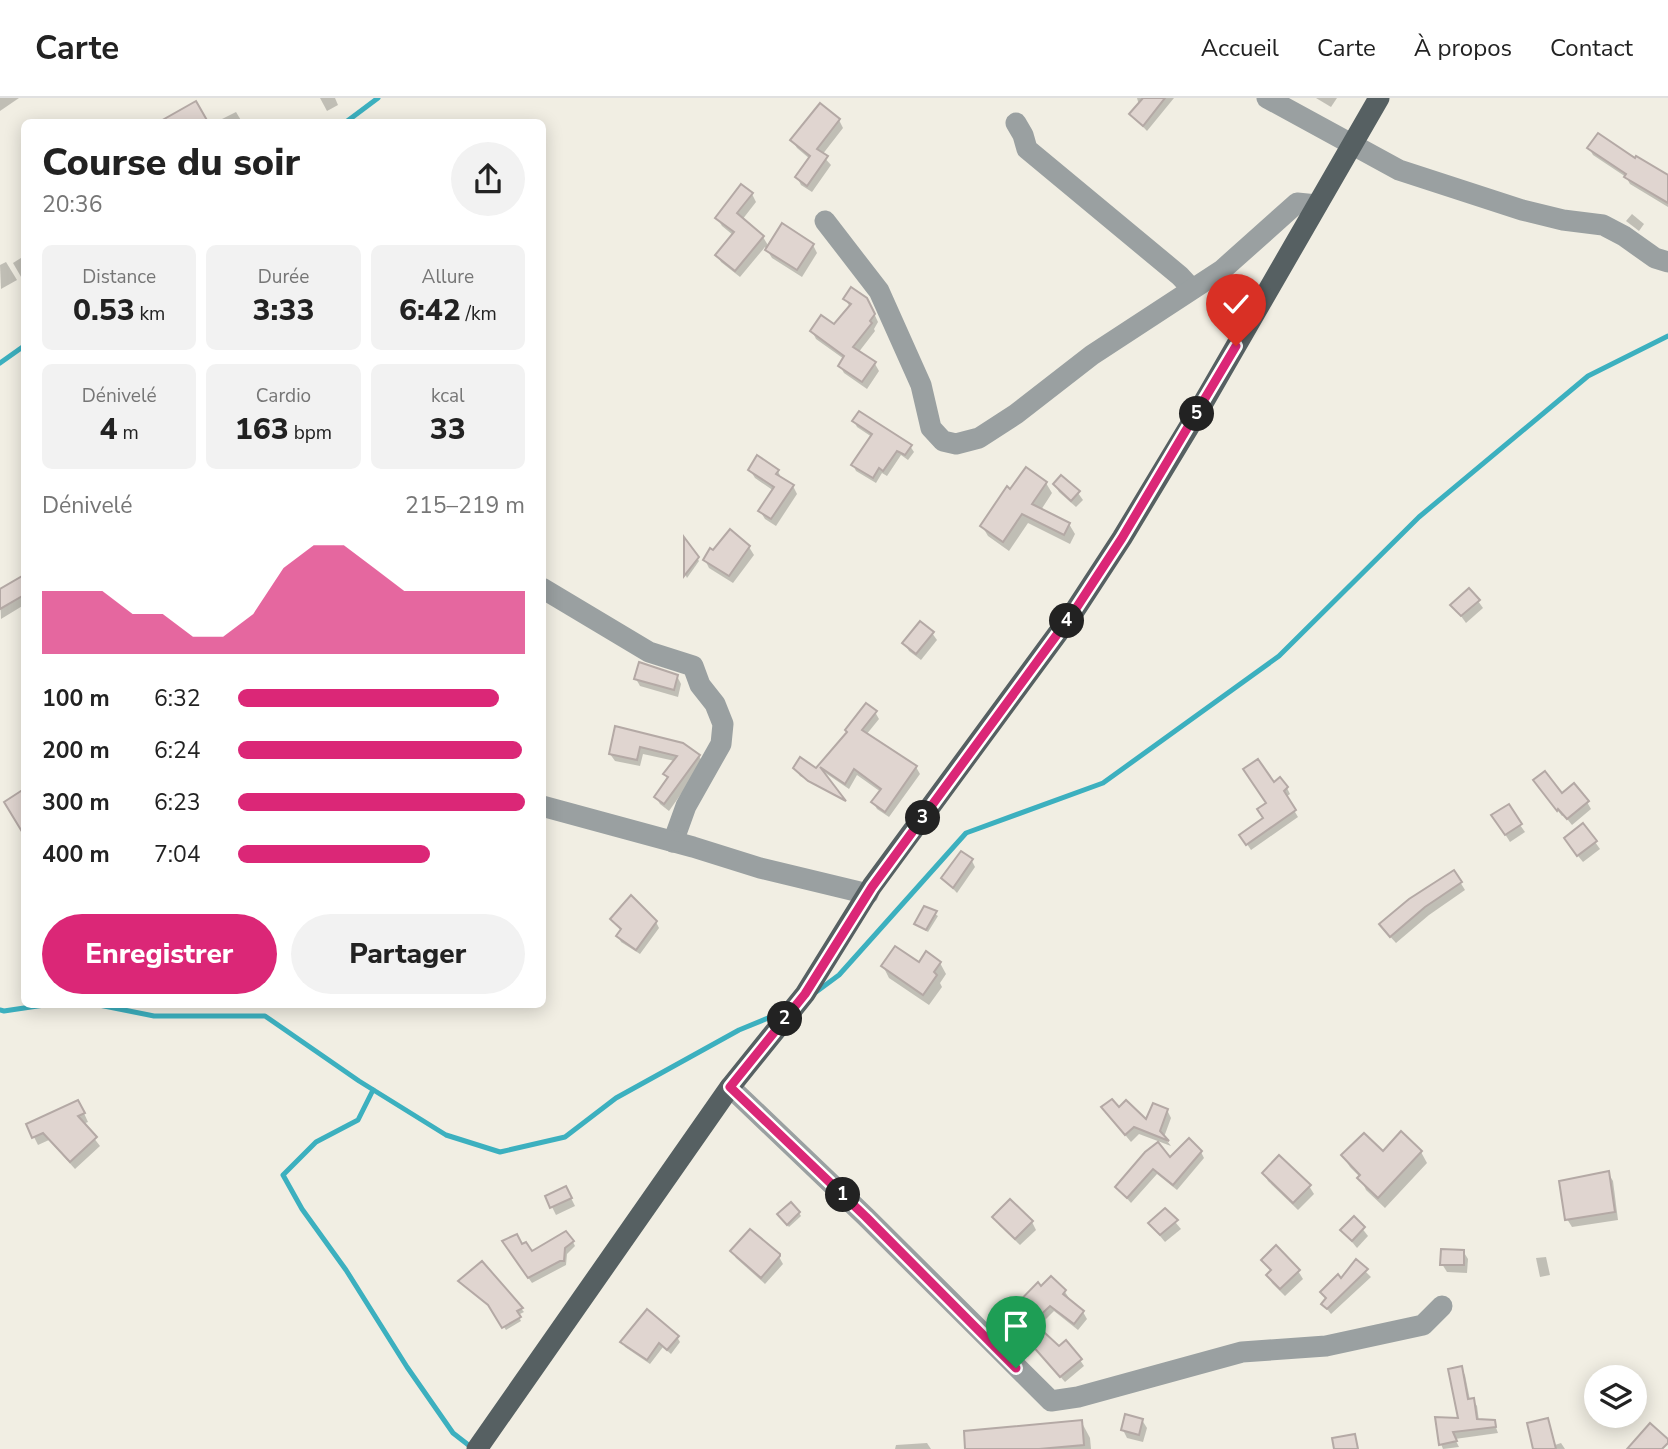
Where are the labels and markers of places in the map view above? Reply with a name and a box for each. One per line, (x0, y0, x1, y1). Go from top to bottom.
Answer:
pin (1206, 274, 1266, 346)
pin: 5 (1180, 396, 1214, 432)
pin: 4 (1050, 603, 1084, 638)
pin: 3 (906, 800, 940, 836)
pin: 2 (768, 1002, 802, 1037)
pin: 1 (826, 1178, 860, 1212)
pin (986, 1296, 1046, 1368)

